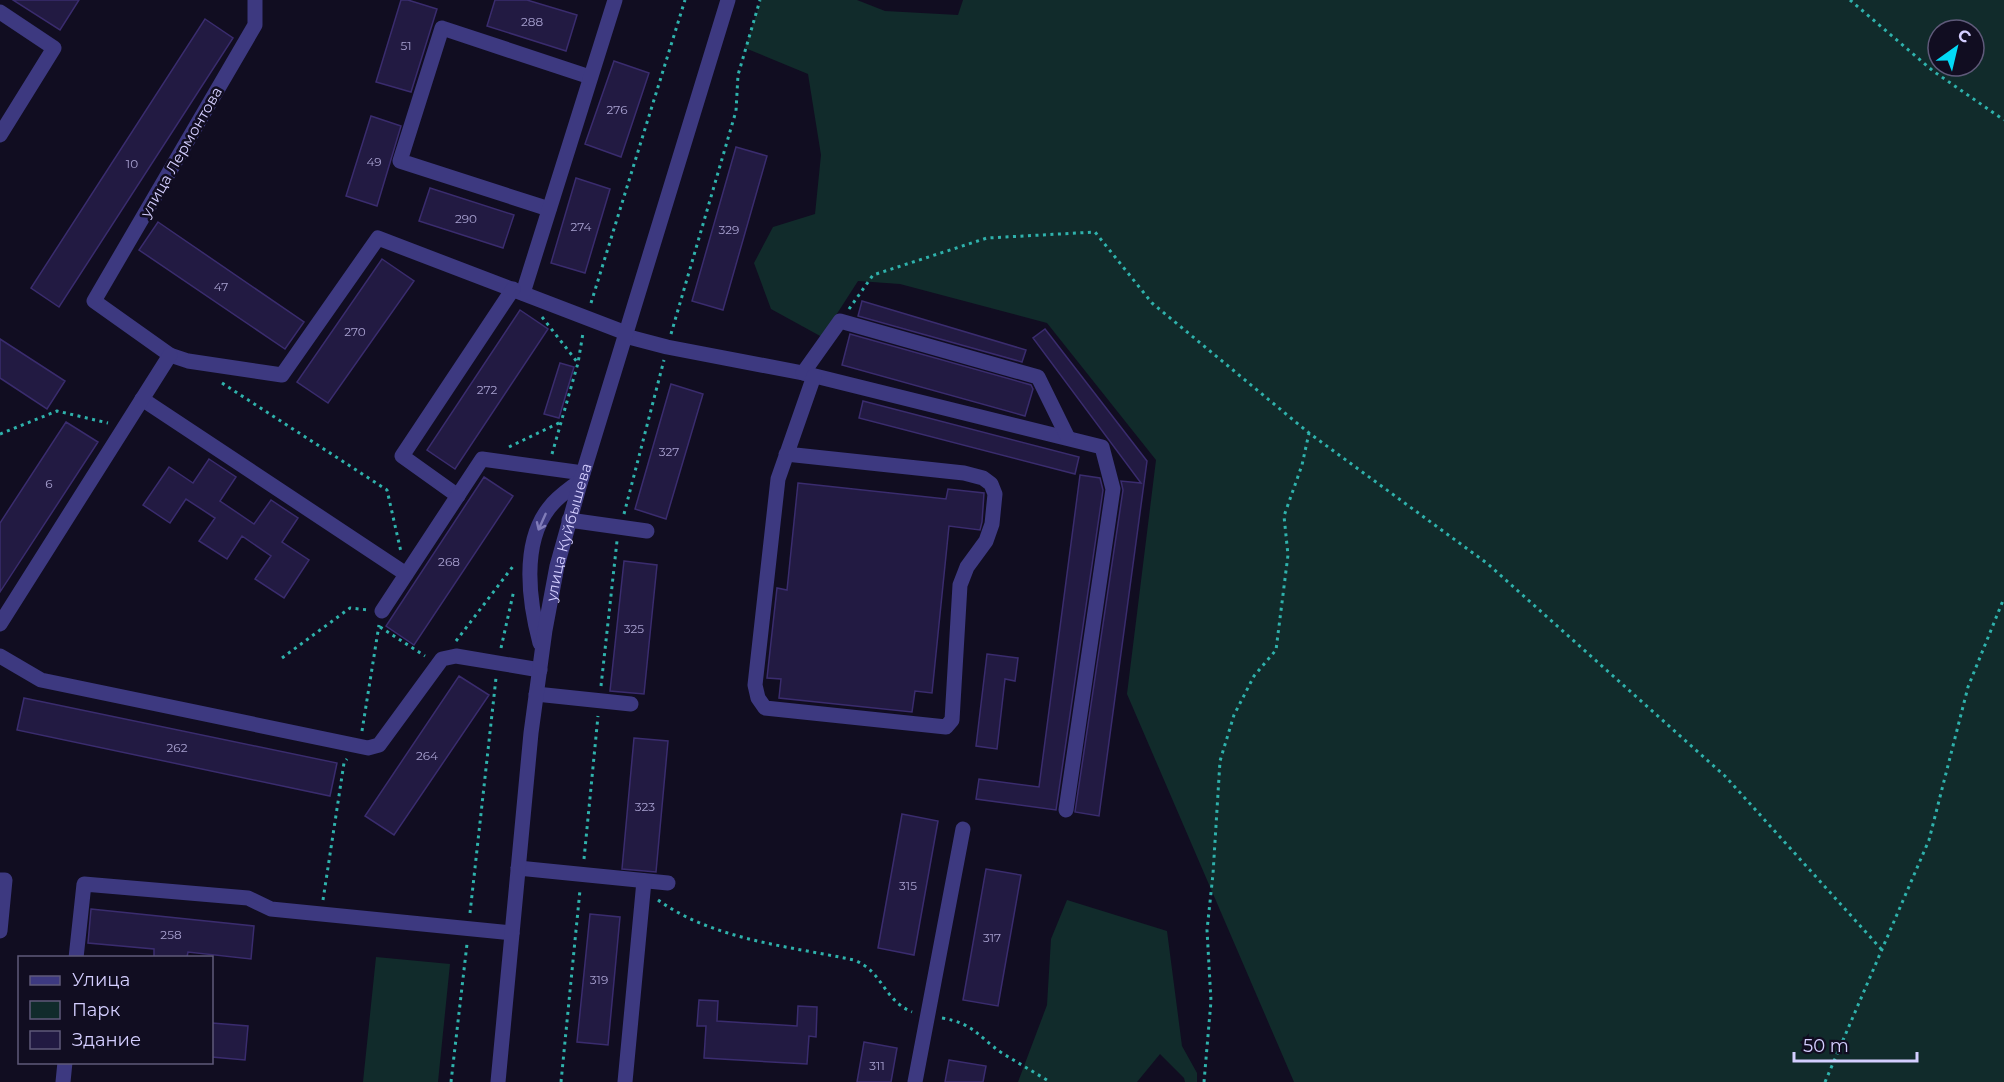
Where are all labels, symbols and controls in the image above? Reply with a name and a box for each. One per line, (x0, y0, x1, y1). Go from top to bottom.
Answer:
house number: 288 (521, 14, 543, 29)
north arrow (1926, 18, 1986, 78)
text: С (1954, 25, 1975, 47)
house number: 51 (400, 38, 412, 53)
street label: улица Лермонтова (135, 83, 226, 222)
house number: 276 (607, 102, 627, 117)
house number: 49 (366, 154, 382, 169)
house number: 10 (126, 156, 138, 171)
house number: 290 (455, 211, 477, 226)
house number: 274 (570, 219, 592, 234)
house number: 329 (719, 222, 739, 237)
house number: 47 (214, 279, 228, 294)
house number: 270 (344, 324, 366, 339)
house number: 272 (477, 382, 498, 397)
house number: 327 (659, 444, 679, 459)
street label: улица Куйбышева (541, 461, 595, 604)
house number: 6 (45, 476, 53, 491)
one-way arrow (535, 513, 546, 531)
house number: 268 (438, 554, 460, 569)
house number: 325 (624, 621, 644, 636)
house number: 262 (167, 740, 188, 755)
house number: 264 (416, 748, 438, 763)
house number: 323 (635, 799, 655, 814)
house number: 315 (899, 878, 917, 893)
house number: 258 (160, 927, 182, 942)
house number: 317 (983, 930, 1001, 945)
legend (18, 956, 213, 1064)
text: Улица (72, 969, 130, 991)
house number: 319 (590, 972, 608, 987)
text: Парк (72, 999, 121, 1021)
scale bar (1794, 1025, 1917, 1063)
text: Здание (72, 1029, 141, 1051)
text: 50 m (1803, 1035, 1849, 1057)
house number: 311 (869, 1058, 885, 1073)

